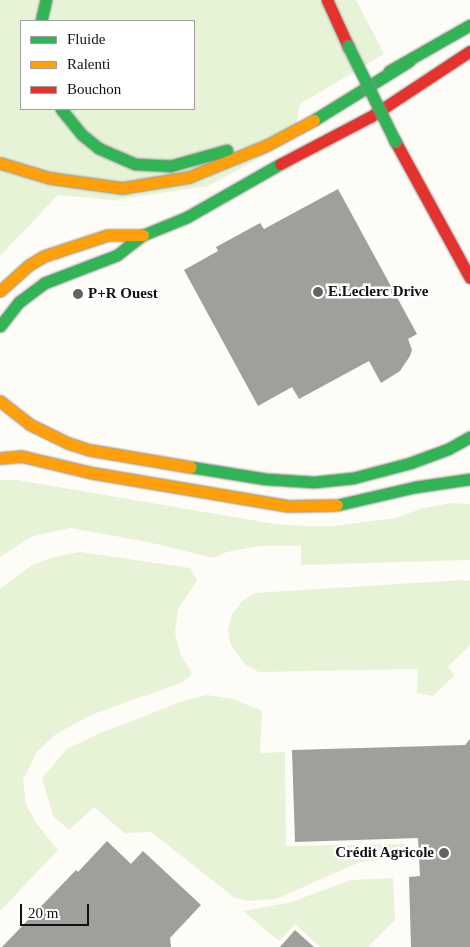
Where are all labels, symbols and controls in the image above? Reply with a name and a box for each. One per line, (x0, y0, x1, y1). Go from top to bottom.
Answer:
legend (20, 20, 195, 110)
text: Fluide (67, 31, 105, 47)
text: Ralenti (67, 56, 110, 72)
text: Bouchon (67, 81, 121, 97)
place label: E.Leclerc Drive (328, 283, 429, 301)
place label: P+R Ouest (88, 285, 158, 303)
marker: E.Leclerc Drive (312, 286, 324, 298)
marker: P+R Ouest (72, 288, 84, 300)
place label: Crédit Agricole (334, 844, 434, 862)
marker: Crédit Agricole (438, 847, 450, 859)
scale bar (22, 894, 91, 926)
text: 20 m (28, 905, 58, 921)

